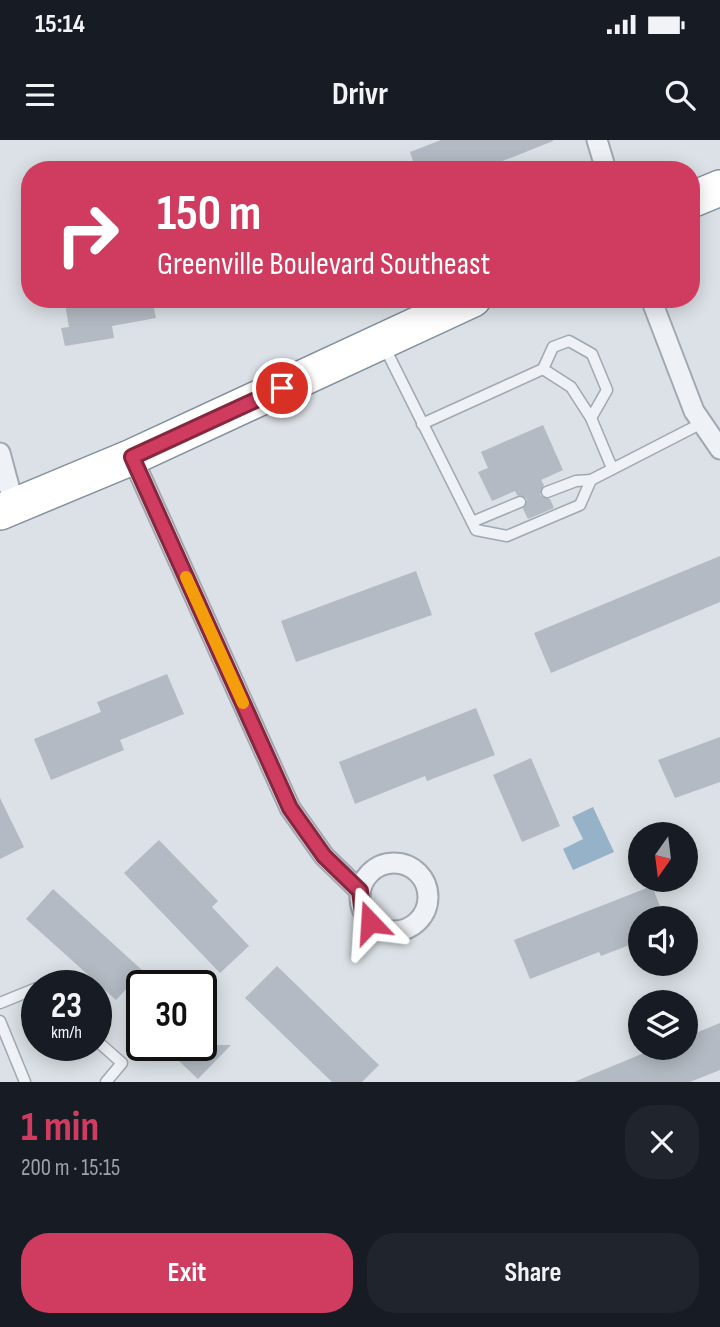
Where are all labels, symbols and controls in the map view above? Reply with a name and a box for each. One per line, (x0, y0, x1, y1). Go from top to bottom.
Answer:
text: 15:14 (35, 9, 85, 40)
text: Drivr (332, 75, 388, 114)
icon: menu (21, 76, 59, 114)
icon: search (661, 76, 699, 114)
text: 150 m (157, 185, 261, 244)
icon: right (42, 189, 133, 280)
text: Greenville Boulevard Southeast (157, 245, 490, 284)
pin (252, 358, 312, 418)
icon: arrive (263, 369, 301, 407)
north arrow (628, 822, 698, 892)
map controls (628, 822, 698, 1060)
position arrow (333, 885, 407, 959)
button: sound (628, 906, 698, 976)
speed limit sign: 30 (126, 970, 217, 1061)
text: 23 (51, 985, 82, 1028)
button: layers (628, 990, 698, 1060)
text: km/h (51, 1022, 82, 1043)
text: 1 min (21, 1102, 99, 1153)
button: close (625, 1105, 699, 1179)
text: 200 m · 15:15 (21, 1154, 120, 1182)
button: Exit (21, 1233, 353, 1313)
button: Share (367, 1233, 699, 1313)

